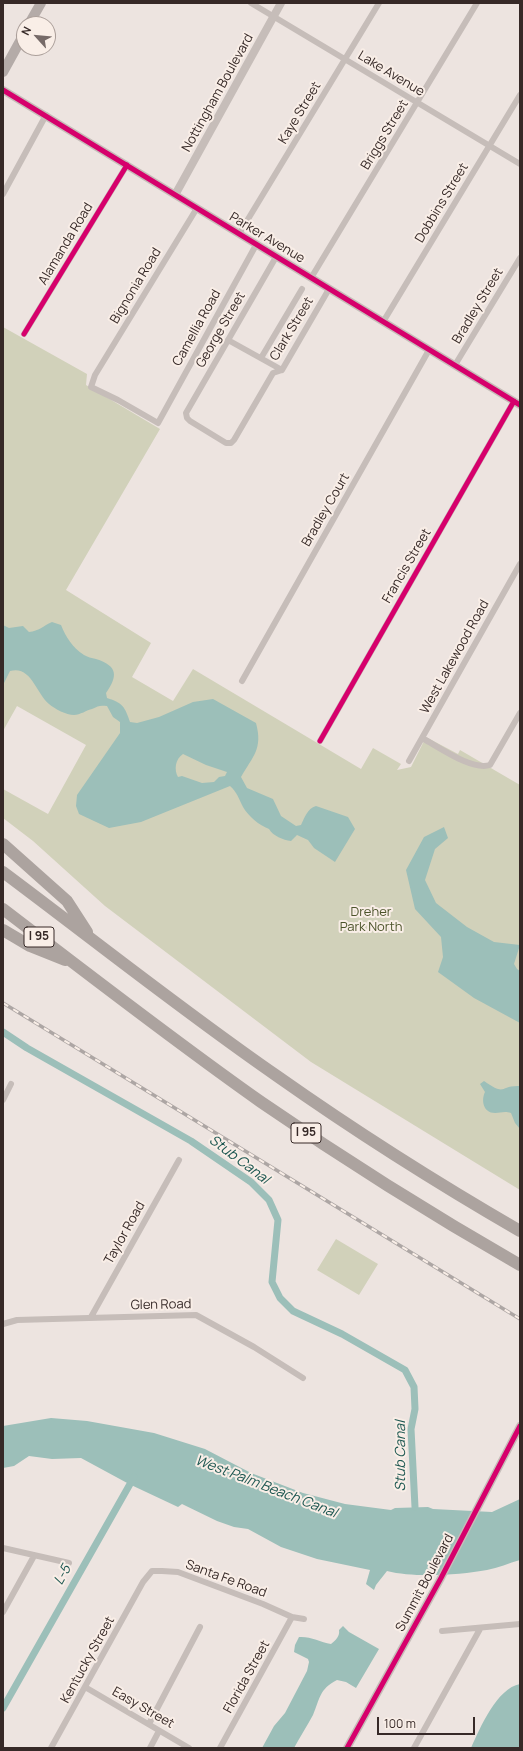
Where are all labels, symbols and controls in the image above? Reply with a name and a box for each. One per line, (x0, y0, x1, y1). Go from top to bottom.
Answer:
north arrow (16, 16, 56, 56)
text: N (17, 24, 34, 38)
street label: Nottingham Boulevard (179, 31, 257, 155)
street label: Lake Avenue (355, 48, 427, 100)
street label: Kaye Street (275, 79, 325, 147)
street label: Briggs Street (358, 97, 412, 173)
street label: Dobbins Street (412, 160, 472, 246)
street label: Alamanda Road (35, 200, 97, 288)
street label: Parker Avenue (226, 209, 308, 267)
street label: Bignonia Road (107, 245, 165, 327)
street label: Bradley Street (449, 265, 507, 347)
street label: Camellia Road (170, 287, 224, 369)
street label: George Street (193, 289, 249, 371)
street label: Clark Street (267, 294, 317, 364)
street label: Bradley Court (299, 471, 353, 549)
street label: Francis Street (379, 526, 435, 606)
street label: West Lakewood Road (417, 598, 493, 716)
park label: Dreher Park North (340, 904, 402, 935)
road number: I 95 (24, 927, 54, 947)
road number: I 95 (291, 1123, 321, 1143)
water label: Stub Canal (206, 1132, 272, 1188)
street label: Taylor Road (101, 1199, 149, 1267)
street label: Glen Road (131, 1297, 191, 1313)
water label: Stub Canal (393, 1421, 409, 1491)
water label: West Palm Beach Canal (193, 1452, 339, 1522)
street label: Summit Boulevard (393, 1532, 457, 1634)
street label: Santa Fe Road (183, 1557, 269, 1601)
water label: L-5 (51, 1562, 75, 1588)
street label: Kentucky Street (58, 1614, 118, 1706)
street label: Florida Street (221, 1638, 273, 1716)
street label: Easy Street (109, 1684, 177, 1732)
scale bar (379, 1709, 477, 1735)
text: 100 m (384, 1715, 416, 1732)

